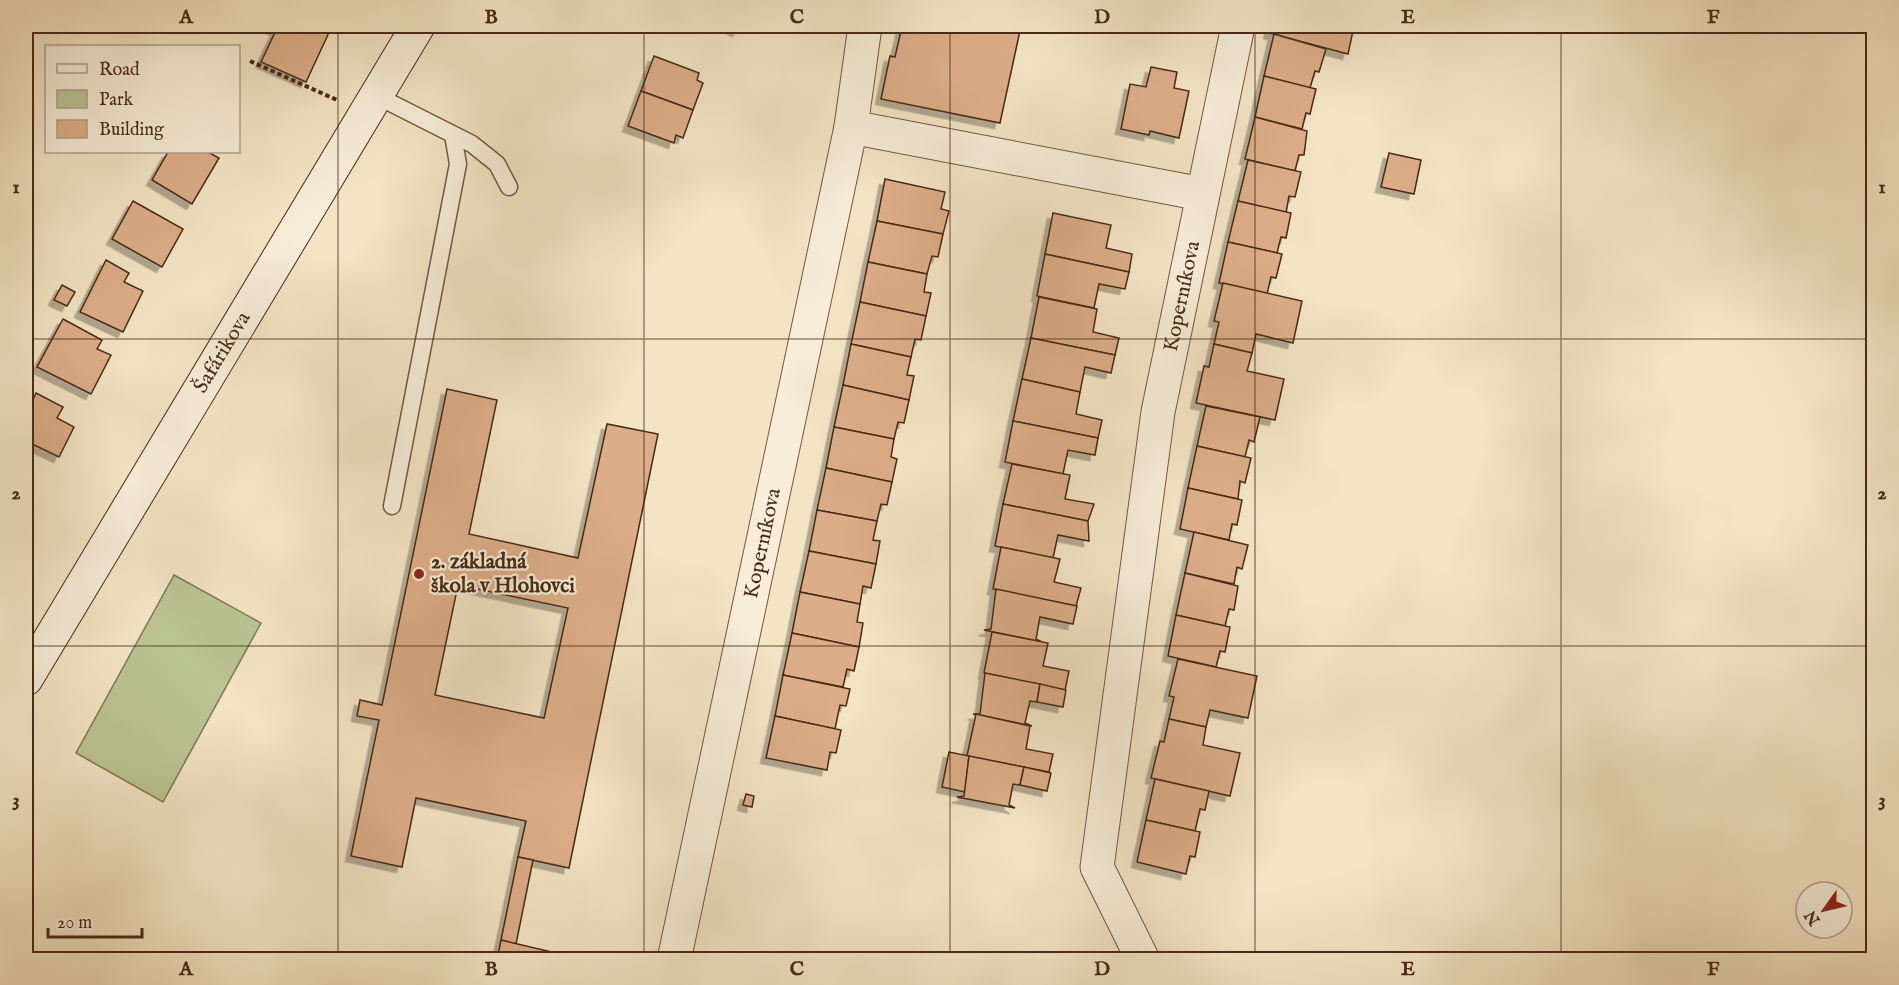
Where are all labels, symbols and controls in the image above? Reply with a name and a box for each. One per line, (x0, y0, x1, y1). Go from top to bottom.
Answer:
text: A (178, 5, 194, 30)
text: B (484, 5, 498, 30)
text: C (790, 5, 804, 30)
text: D (1094, 5, 1110, 30)
text: E (1401, 5, 1415, 30)
text: F (1707, 5, 1720, 30)
legend (45, 45, 240, 153)
text: Road (99, 59, 140, 82)
text: Park (99, 89, 134, 112)
text: Building (99, 119, 164, 142)
text: 1 (12, 175, 20, 200)
text: 1 (1878, 175, 1886, 200)
street label: Koperníkova (1157, 238, 1207, 354)
street label: Šafárikova (186, 306, 257, 398)
text: 2 (11, 481, 21, 506)
text: 2 (1877, 481, 1887, 506)
street label: Koperníkova (738, 485, 788, 601)
place label: 2. základná škola v Hlohovci (431, 549, 575, 600)
marker: 2. základná škola v Hlohovci (412, 567, 426, 581)
text: 3 (12, 788, 20, 813)
text: 3 (1878, 788, 1886, 813)
north arrow (1794, 880, 1854, 940)
scale bar (48, 901, 142, 939)
text: N (1801, 906, 1826, 929)
text: 20 m (57, 912, 92, 935)
text: A (178, 957, 194, 982)
text: B (484, 957, 498, 982)
text: C (790, 957, 804, 982)
text: D (1094, 957, 1110, 982)
text: E (1401, 957, 1415, 982)
text: F (1707, 957, 1720, 982)

